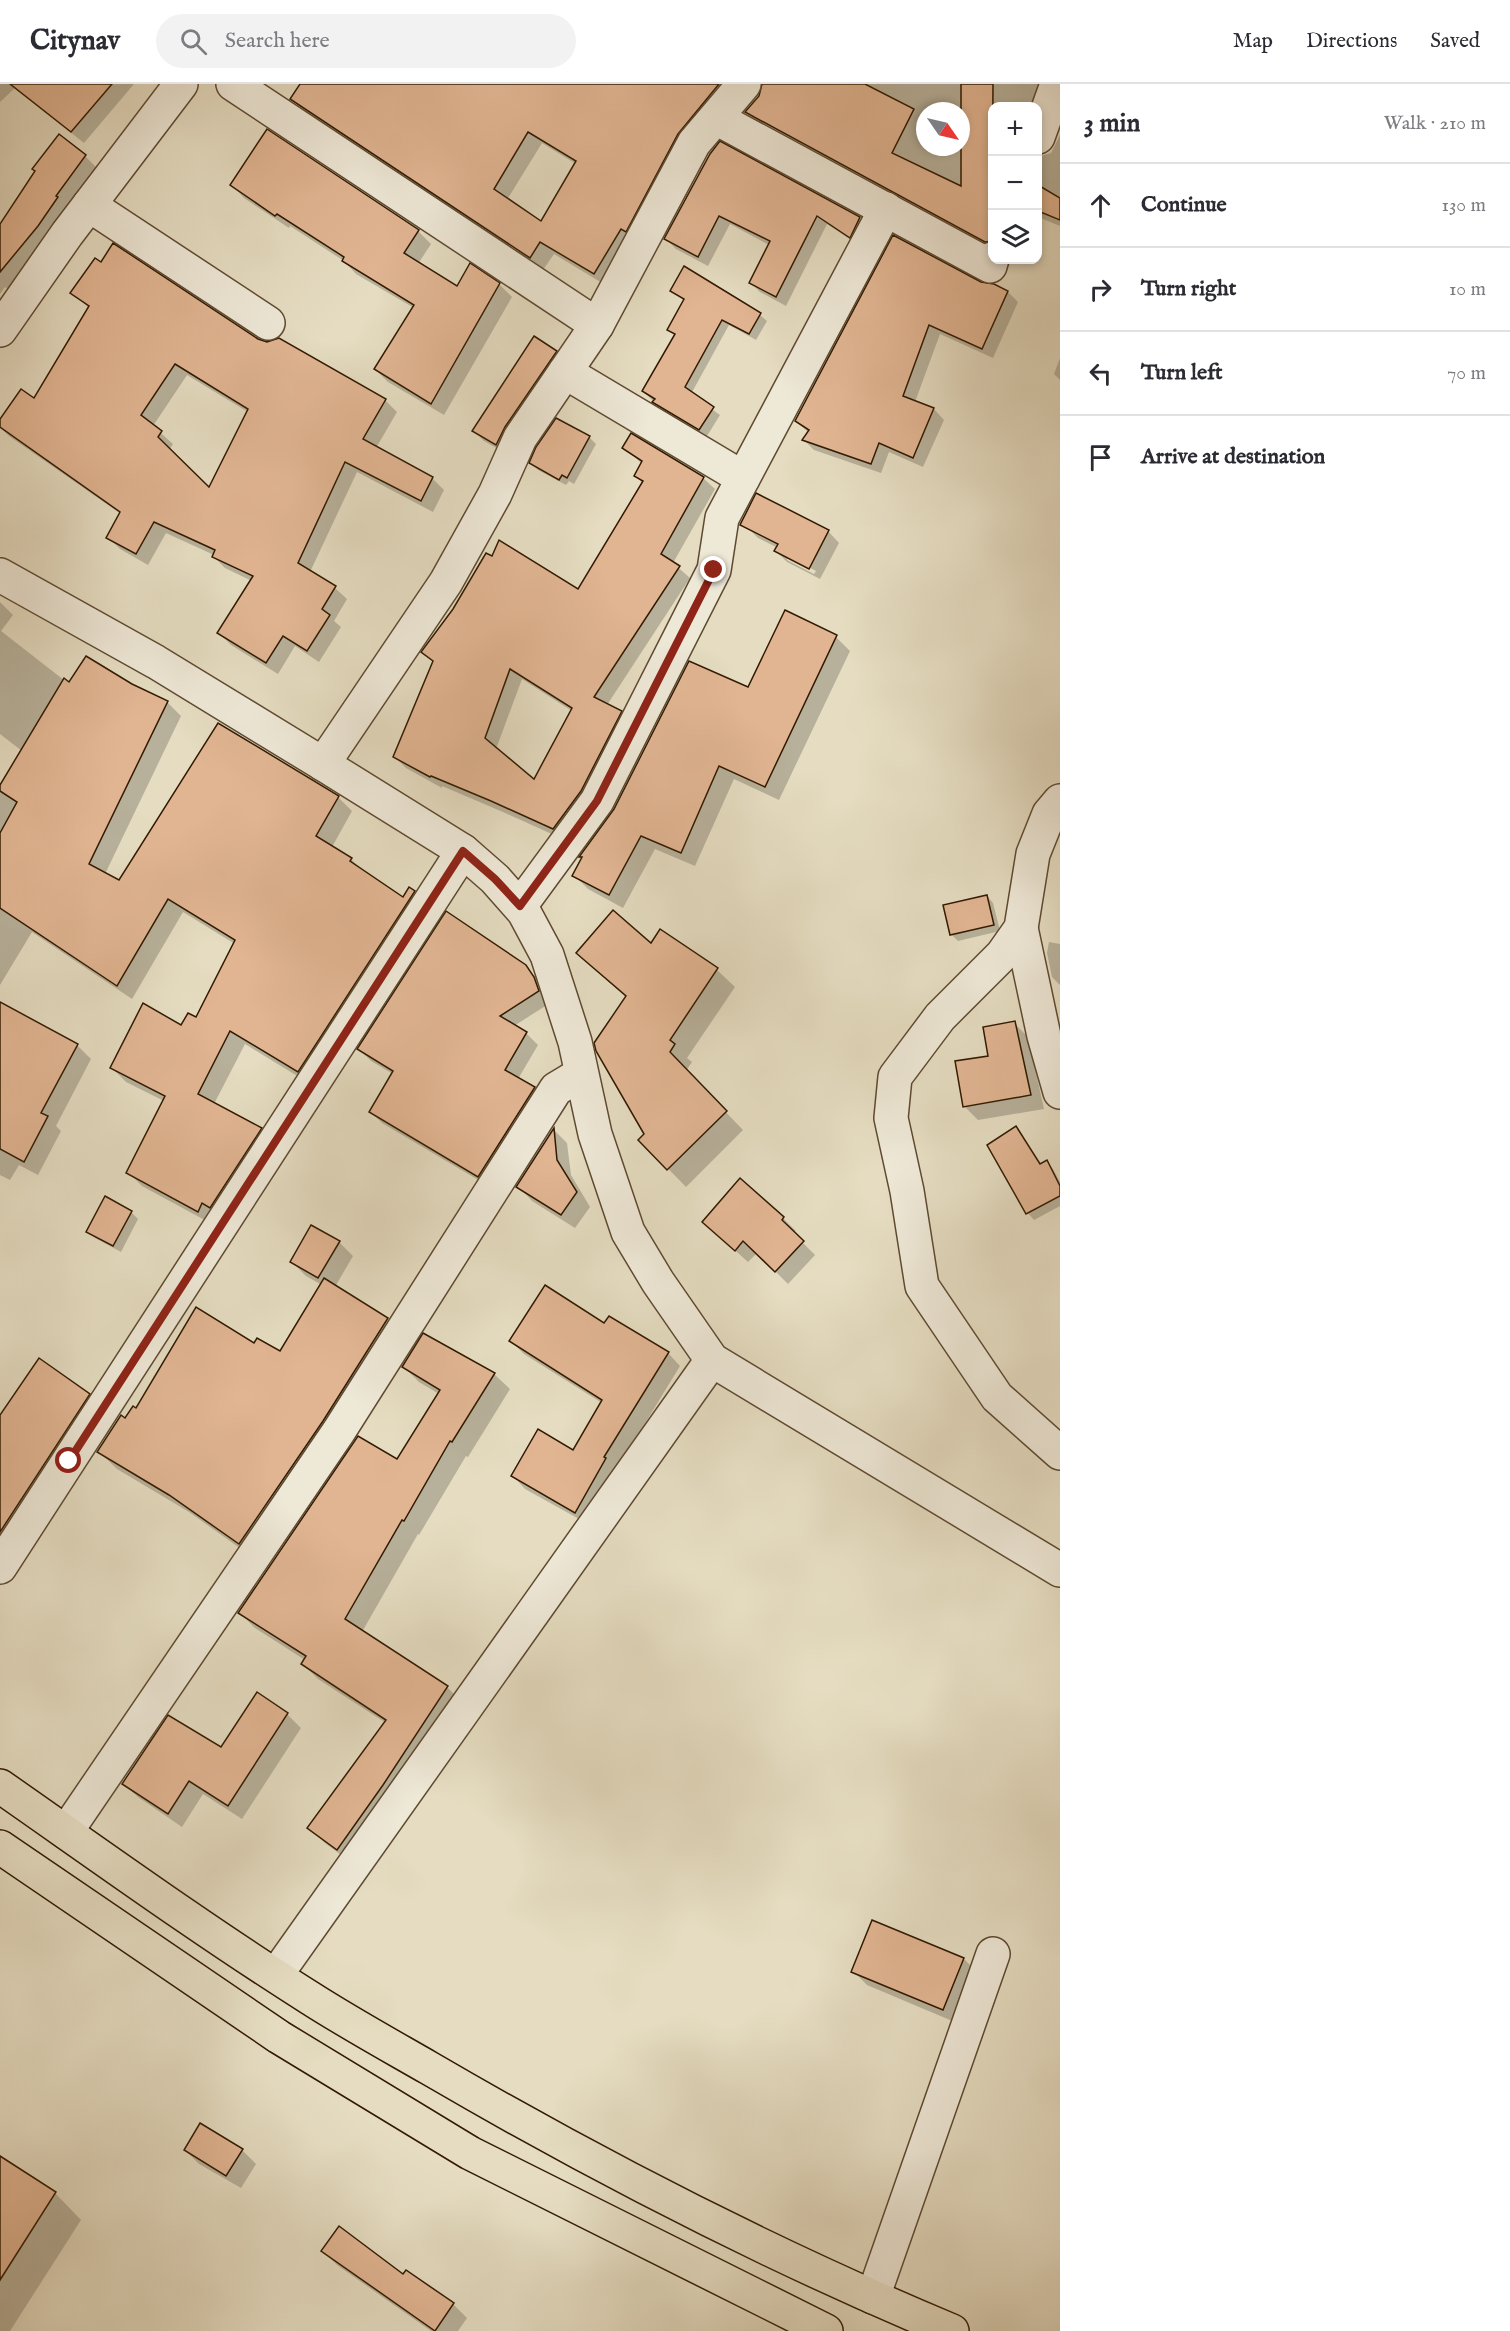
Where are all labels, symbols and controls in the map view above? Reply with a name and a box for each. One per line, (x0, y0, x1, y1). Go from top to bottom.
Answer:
search box (156, 14, 576, 68)
text: Citynav (30, 24, 120, 59)
icon: search (177, 25, 210, 58)
text: Search here (225, 27, 330, 55)
text: Map (1233, 28, 1273, 55)
text: Directions (1306, 28, 1397, 55)
text: Saved (1430, 28, 1480, 55)
north arrow (916, 102, 970, 156)
map controls (988, 102, 1042, 264)
button: + (988, 102, 1042, 156)
text: 3 min (1084, 107, 1140, 140)
text: Walk · 210 m (1384, 111, 1486, 136)
button: − (988, 156, 1042, 210)
icon: ahead (1084, 189, 1117, 222)
text: Continue (1141, 191, 1227, 219)
text: 130 m (1441, 193, 1486, 218)
button: layers (988, 210, 1042, 264)
icon: right (1084, 273, 1117, 306)
text: Turn right (1141, 275, 1236, 303)
text: 10 m (1449, 277, 1486, 302)
icon: left (1084, 357, 1117, 390)
text: Turn left (1141, 359, 1223, 387)
text: 70 m (1447, 361, 1486, 386)
icon: arrive (1084, 441, 1117, 474)
text: Arrive at destination (1141, 443, 1325, 471)
route end (700, 556, 726, 582)
route start (55, 1447, 81, 1473)

